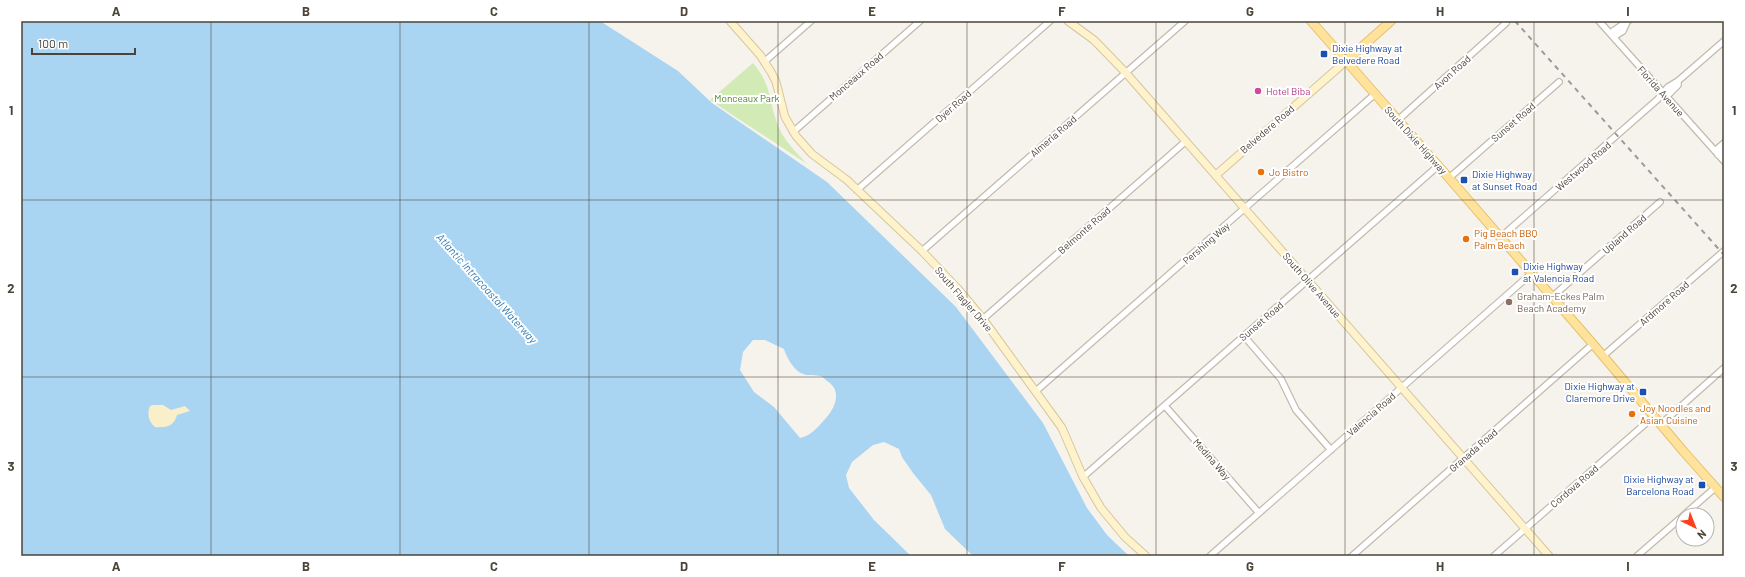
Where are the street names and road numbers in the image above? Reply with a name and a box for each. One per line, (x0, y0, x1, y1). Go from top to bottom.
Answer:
street label: Monceaux Road (827, 49, 885, 103)
street label: Avon Road (1431, 52, 1473, 92)
street label: Florida Avenue (1635, 63, 1687, 119)
street label: Dyer Road (933, 87, 973, 125)
street label: Sunset Road (1489, 100, 1537, 144)
street label: Belvedere Road (1238, 102, 1296, 156)
street label: South Dixie Highway (1382, 103, 1450, 177)
street label: Almeria Road (1027, 113, 1079, 159)
street label: Westwood Road (1553, 139, 1613, 193)
street label: Belmonte Road (1055, 204, 1113, 256)
street label: Upland Road (1600, 212, 1648, 256)
street label: Pershing Way (1180, 219, 1232, 267)
street label: South Olive Avenue (1280, 250, 1344, 320)
street label: South Flagler Drive (933, 264, 995, 334)
street label: Ardmore Road (1637, 278, 1691, 328)
street label: Sunset Road (1237, 299, 1285, 343)
street label: Valencia Road (1344, 390, 1398, 438)
street label: Granada Road (1446, 426, 1500, 474)
street label: Medina Way (1191, 436, 1233, 482)
street label: Cordova Road (1548, 462, 1600, 510)

